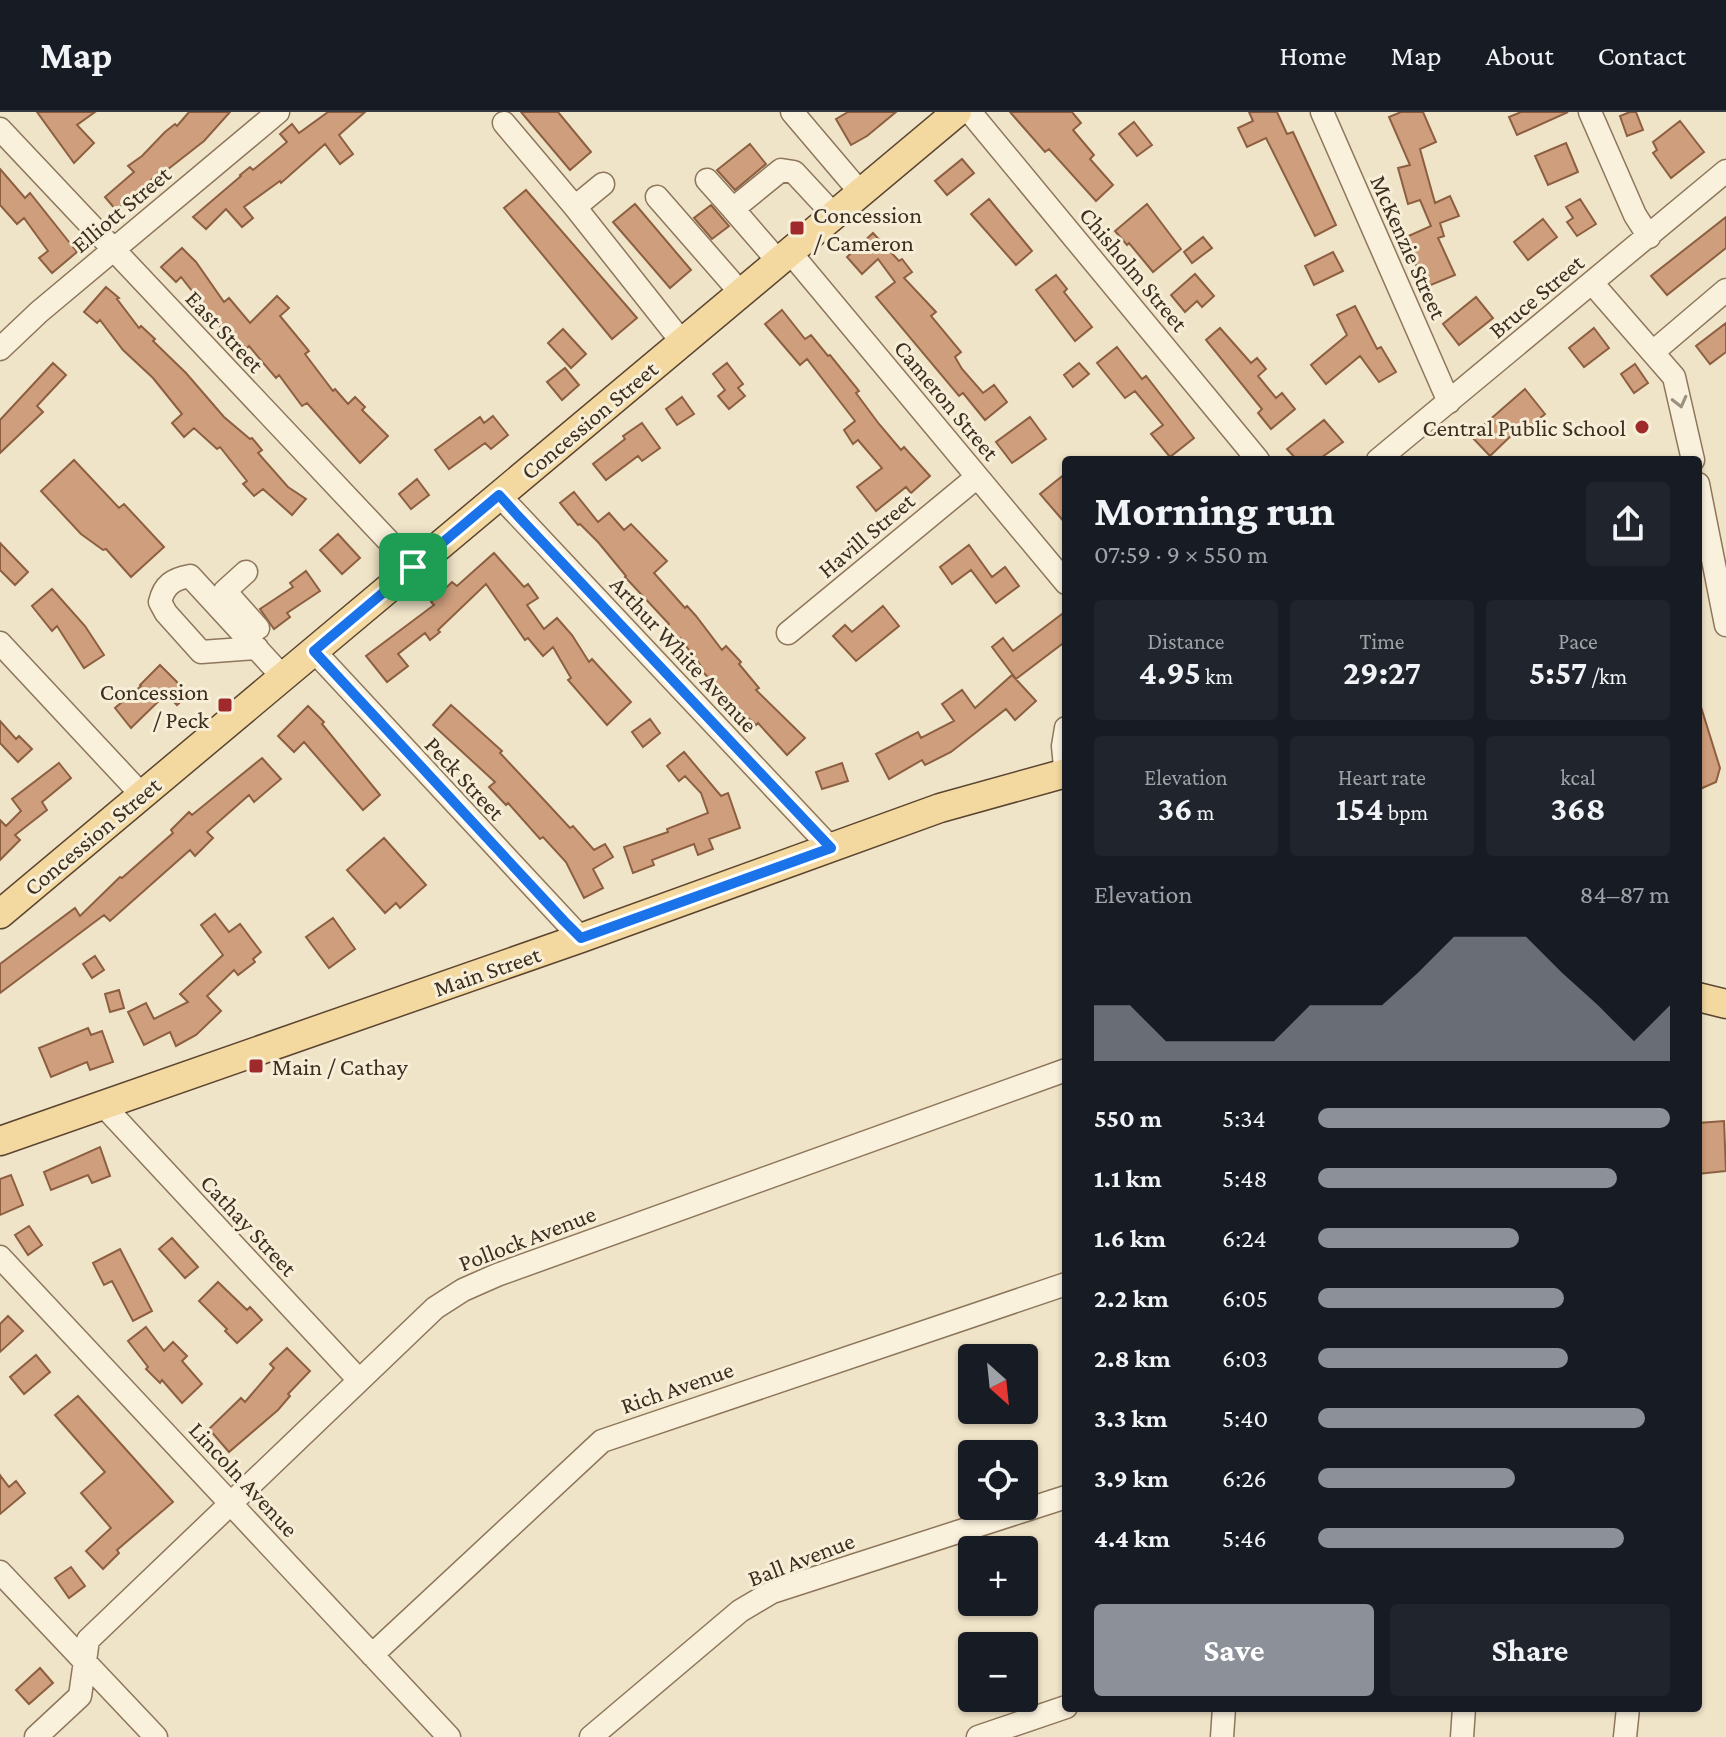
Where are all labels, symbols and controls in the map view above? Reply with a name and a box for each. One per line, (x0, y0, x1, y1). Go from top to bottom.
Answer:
text: Map (40, 34, 113, 76)
text: Home (1280, 40, 1347, 71)
text: Map (1391, 40, 1442, 71)
text: About (1486, 40, 1554, 71)
text: Contact (1598, 40, 1686, 71)
street label: Elliott Street (66, 159, 177, 258)
street label: McKenzie Street (1365, 171, 1453, 324)
place label: Concession / Cameron (813, 201, 922, 256)
street label: Chisholm Street (1074, 201, 1194, 337)
marker: Concession / Cameron (788, 219, 806, 237)
street label: Bruce Street (1483, 248, 1590, 343)
street label: East Street (180, 284, 270, 378)
street label: Cameron Street (889, 334, 1006, 466)
street label: Concession Street (515, 354, 664, 485)
one-way arrow (1671, 395, 1688, 409)
place label: Central Public School (1422, 414, 1626, 441)
marker: Central Public School (1633, 418, 1651, 436)
button: share (1586, 482, 1670, 566)
street label: Havill Street (812, 486, 920, 583)
text: Morning run (1094, 486, 1335, 534)
pin (379, 533, 447, 601)
text: 07:59 · 9 × 550 m (1094, 540, 1268, 569)
icon: arrive (391, 545, 435, 589)
street label: Arthur White Avenue (605, 570, 763, 738)
text: Distance (1148, 629, 1224, 654)
text: Time (1359, 629, 1405, 654)
text: Pace (1558, 629, 1598, 654)
text: 4.95 (1139, 654, 1201, 691)
text: 29:27 (1343, 654, 1421, 691)
text: 5:57 (1529, 654, 1587, 691)
text: km (1201, 664, 1233, 689)
text: /km (1587, 664, 1627, 689)
place label: Concession / Peck (100, 678, 210, 733)
marker: Concession / Peck (216, 696, 234, 714)
street label: Peck Street (420, 731, 511, 826)
text: Elevation (1144, 765, 1228, 790)
text: Heart rate (1338, 765, 1426, 790)
text: kcal (1560, 765, 1596, 790)
street label: Concession Street (18, 770, 167, 901)
text: 36 (1158, 790, 1193, 827)
text: 154 (1336, 790, 1384, 827)
text: 368 (1551, 790, 1605, 827)
text: m (1193, 800, 1214, 825)
text: bpm (1384, 800, 1428, 825)
text: Elevation (1094, 880, 1192, 909)
text: 84–87 m (1579, 880, 1670, 909)
street label: Main Street (430, 940, 545, 1002)
place label: Main / Cathay (272, 1053, 409, 1080)
marker: Main / Cathay (247, 1057, 265, 1075)
text: 550 m (1094, 1104, 1162, 1133)
text: 5:34 (1222, 1104, 1266, 1133)
text: 1.1 km (1094, 1164, 1162, 1193)
text: 5:48 (1222, 1164, 1267, 1193)
street label: Cathay Street (195, 1169, 304, 1282)
street label: Pollock Avenue (455, 1200, 599, 1276)
text: 1.6 km (1094, 1224, 1166, 1253)
text: 6:24 (1222, 1224, 1267, 1253)
text: 2.2 km (1094, 1284, 1169, 1313)
text: 6:05 (1222, 1284, 1268, 1313)
north arrow (958, 1344, 1038, 1424)
map controls (958, 1344, 1038, 1712)
text: 2.8 km (1094, 1344, 1171, 1373)
text: 6:03 (1222, 1344, 1268, 1373)
street label: Rich Avenue (617, 1355, 737, 1419)
text: 3.3 km (1094, 1404, 1168, 1433)
text: 5:40 (1222, 1404, 1268, 1433)
street label: Lincoln Avenue (184, 1416, 304, 1542)
button: locate (958, 1440, 1038, 1520)
text: 3.9 km (1094, 1464, 1169, 1493)
text: 6:26 (1222, 1464, 1267, 1493)
text: 4.4 km (1094, 1524, 1170, 1553)
text: 5:46 (1222, 1524, 1267, 1553)
street label: Ball Avenue (744, 1526, 858, 1592)
button: + (958, 1536, 1038, 1616)
button: Save (1094, 1604, 1374, 1696)
button: Share (1390, 1604, 1670, 1696)
button: − (958, 1632, 1038, 1712)

